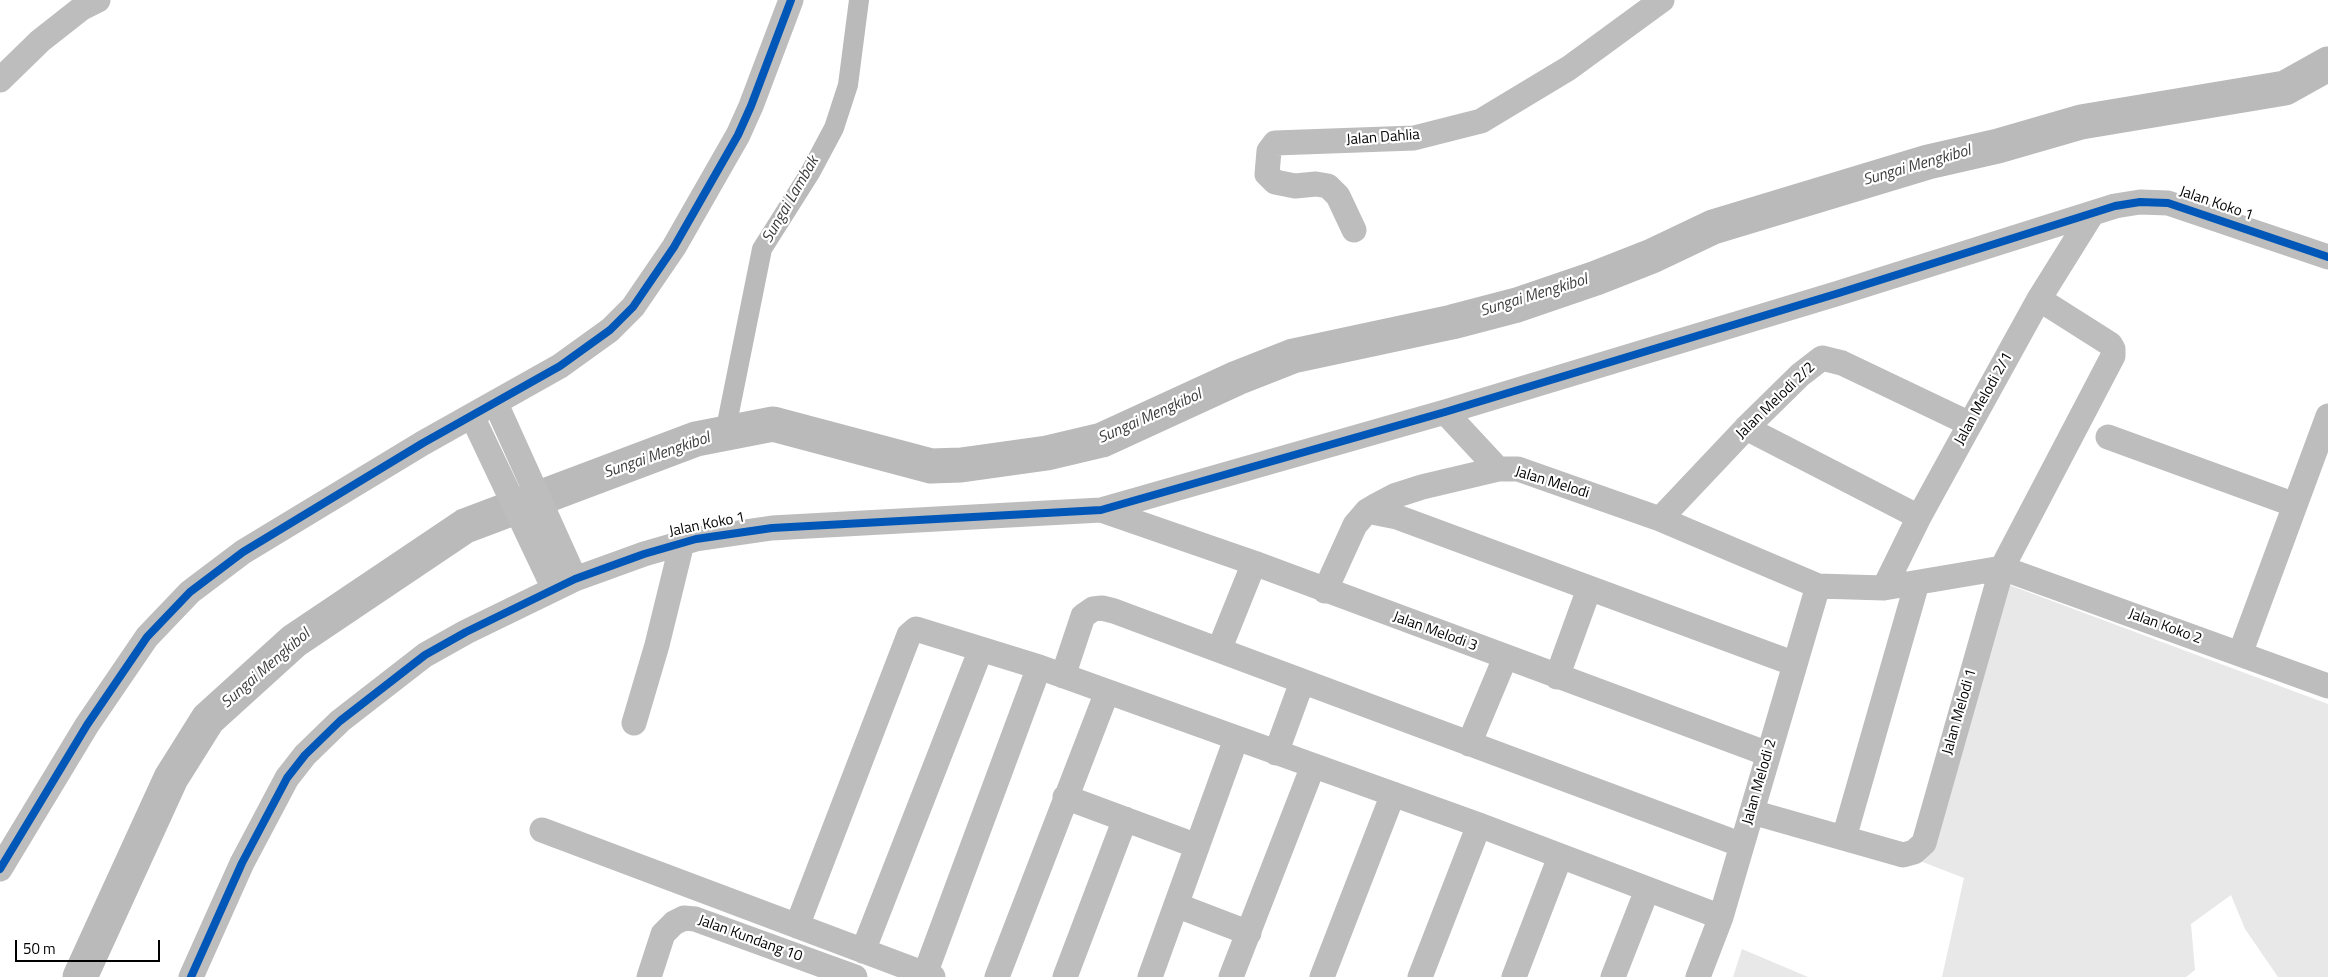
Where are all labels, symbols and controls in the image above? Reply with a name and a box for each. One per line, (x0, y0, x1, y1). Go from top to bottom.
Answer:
street label: Jalan Dahlia (1346, 126, 1420, 150)
water label: Sungai Mengkibol (1861, 141, 1973, 191)
water label: Sungai Lambak (759, 153, 823, 247)
street label: Jalan Koko 1 (2177, 183, 2255, 225)
water label: Sungai Mengkibol (1478, 271, 1590, 321)
street label: Jalan Melodi 2/1 (1951, 350, 2017, 448)
street label: Jalan Melodi 2/2 (1733, 359, 1819, 443)
water label: Sungai Mengkibol (1095, 386, 1205, 448)
water label: Sungai Mengkibol (601, 429, 713, 483)
street label: Jalan Melodi (1513, 463, 1591, 503)
street label: Jalan Koko 1 (667, 509, 747, 541)
street label: Jalan Koko 2 (2126, 605, 2204, 649)
street label: Jalan Melodi 3 (1390, 608, 1480, 656)
water label: Sungai Mengkibol (218, 625, 314, 713)
street label: Jalan Melodi 1 (1939, 667, 1981, 757)
street label: Jalan Melodi 2 (1739, 737, 1781, 827)
street label: Jalan Kundang 10 (695, 912, 805, 966)
scale bar (18, 930, 162, 962)
text: 50 m (23, 937, 56, 960)

